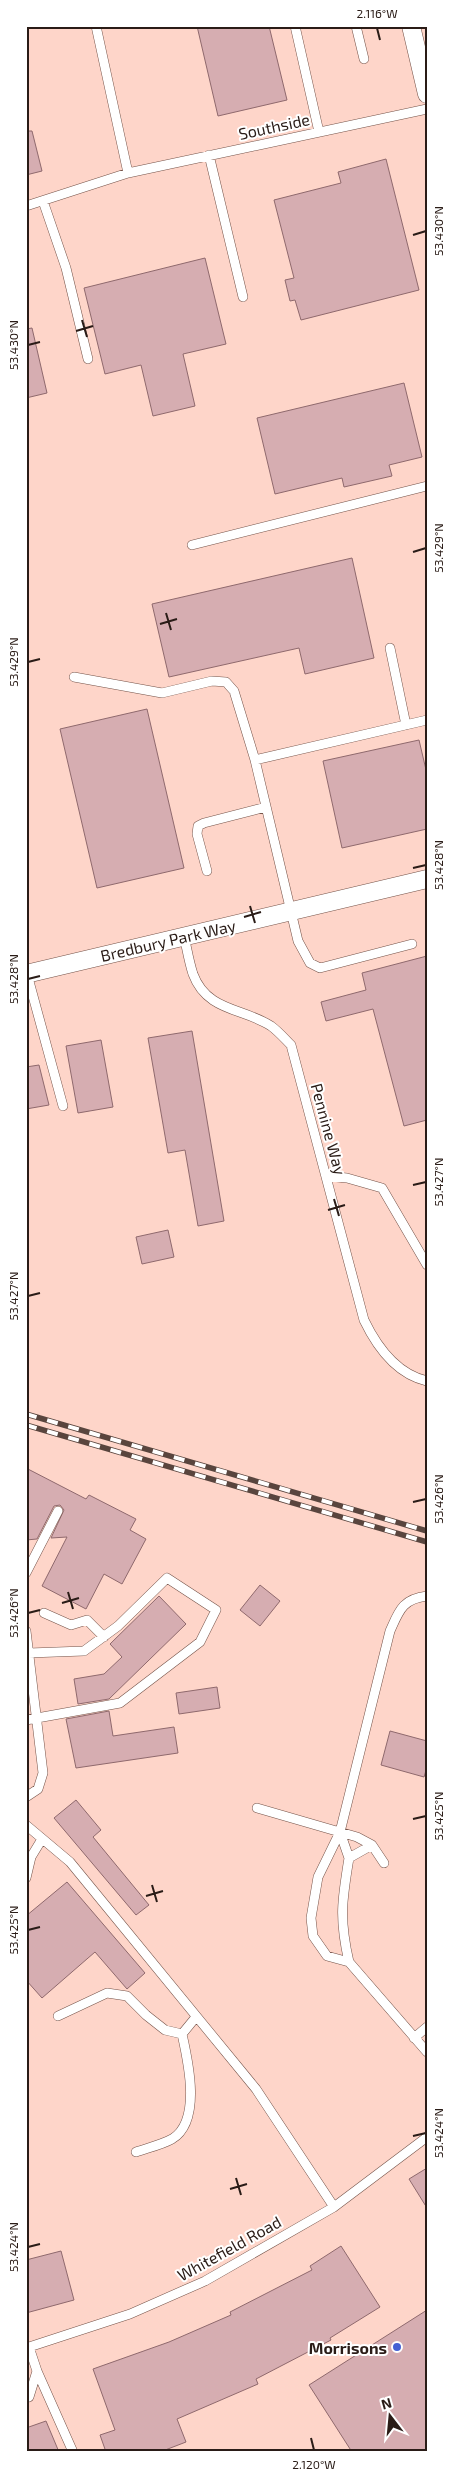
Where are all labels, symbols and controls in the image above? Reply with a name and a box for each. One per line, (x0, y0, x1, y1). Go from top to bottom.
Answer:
text: 2.116°W (356, 6, 398, 20)
street label: Southside (237, 109, 311, 143)
text: 53.430°N (431, 206, 445, 256)
text: 53.430°N (6, 320, 20, 370)
text: 53.429°N (431, 523, 445, 573)
text: 53.429°N (6, 637, 20, 687)
text: 53.428°N (431, 840, 445, 890)
street label: Bredbury Park Way (98, 915, 238, 965)
text: 53.428°N (6, 954, 20, 1004)
street label: Pennine Way (308, 1081, 350, 1177)
text: 53.427°N (431, 1158, 445, 1206)
text: 53.427°N (6, 1272, 20, 1320)
text: 53.426°N (431, 1474, 445, 1524)
text: 53.426°N (6, 1588, 20, 1638)
text: 53.425°N (431, 1791, 445, 1841)
text: 53.425°N (6, 1905, 20, 1955)
text: 53.424°N (431, 2108, 445, 2158)
street label: Whitefield Road (174, 2212, 284, 2284)
text: 53.424°N (6, 2222, 20, 2272)
place label: Morrisons (309, 2338, 387, 2357)
marker: Morrisons (391, 2341, 403, 2353)
north arrow (366, 2390, 416, 2440)
text: N (379, 2393, 393, 2413)
text: 2.120°W (292, 2457, 336, 2471)

